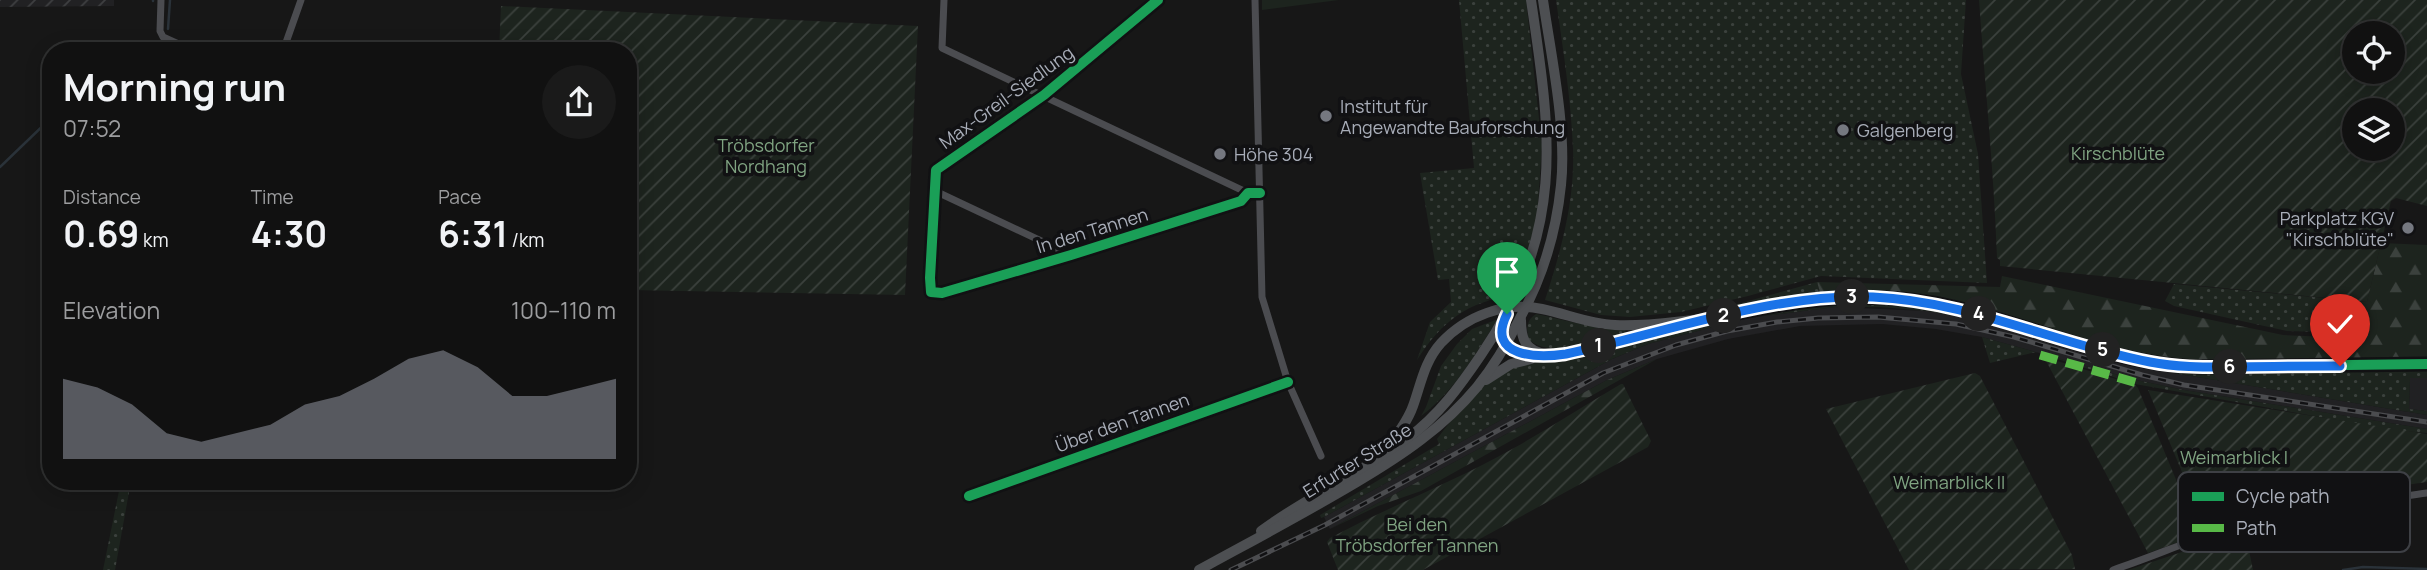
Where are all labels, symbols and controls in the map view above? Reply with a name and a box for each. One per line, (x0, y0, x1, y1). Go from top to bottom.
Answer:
map controls (2342, 21, 2405, 161)
button: locate (2342, 21, 2405, 84)
street label: Max-Greil-Siedlung (934, 40, 1078, 154)
text: Morning run (63, 60, 286, 112)
button: share (542, 65, 616, 139)
place label: Institut für Angewandte Bauforschung (1340, 94, 1565, 139)
button: layers (2342, 98, 2405, 161)
marker: Institut für Angewandte Bauforschung (1318, 108, 1334, 124)
text: 07:52 (63, 112, 121, 144)
place label: Galgenberg (1857, 118, 1953, 142)
marker: Galgenberg (1835, 122, 1851, 138)
park label: Tröbsdorfer Nordhang (717, 133, 815, 178)
park label: Kirschblüte (2071, 141, 2165, 165)
place label: Höhe 304 (1234, 142, 1313, 166)
marker: Höhe 304 (1212, 146, 1228, 162)
text: Distance (63, 184, 141, 210)
text: Time (251, 184, 294, 210)
text: Pace (438, 184, 481, 210)
street label: In den Tannen (1033, 202, 1151, 258)
place label: Parkplatz KGV "Kirschblüte" (2280, 206, 2394, 251)
text: 0.69 (63, 210, 139, 258)
text: 4:30 (251, 210, 327, 258)
text: 6:31 (438, 210, 508, 258)
marker: Parkplatz KGV "Kirschblüte" (2400, 220, 2416, 236)
text: km (139, 227, 169, 253)
text: /km (508, 227, 544, 253)
pin (1477, 242, 1537, 314)
icon: arrive (1488, 253, 1526, 291)
pin: 3 (1834, 280, 1870, 314)
text: 3 (1846, 283, 1857, 309)
text: Elevation (63, 294, 160, 326)
text: 100–110 m (511, 294, 616, 326)
pin (2310, 294, 2370, 366)
pin: 4 (1962, 296, 1996, 332)
pin: 2 (1706, 298, 1742, 334)
text: 4 (1973, 300, 1984, 326)
text: 2 (1718, 302, 1729, 328)
icon: check (2321, 305, 2359, 343)
pin: 1 (1582, 328, 1616, 364)
text: 1 (1594, 332, 1603, 358)
pin: 5 (2086, 332, 2120, 368)
text: 5 (2097, 336, 2108, 362)
pin: 6 (2212, 350, 2248, 384)
text: 6 (2224, 353, 2235, 379)
street label: Über den Tannen (1052, 387, 1192, 457)
street label: Erfurter Straße (1298, 417, 1416, 503)
park label: Weimarblick I (2180, 445, 2288, 469)
park label: Weimarblick II (1893, 470, 2005, 494)
legend (2178, 472, 2410, 552)
text: Cycle path (2236, 483, 2330, 509)
park label: Bei den Tröbsdorfer Tannen (1336, 512, 1499, 557)
text: Path (2236, 515, 2276, 541)

